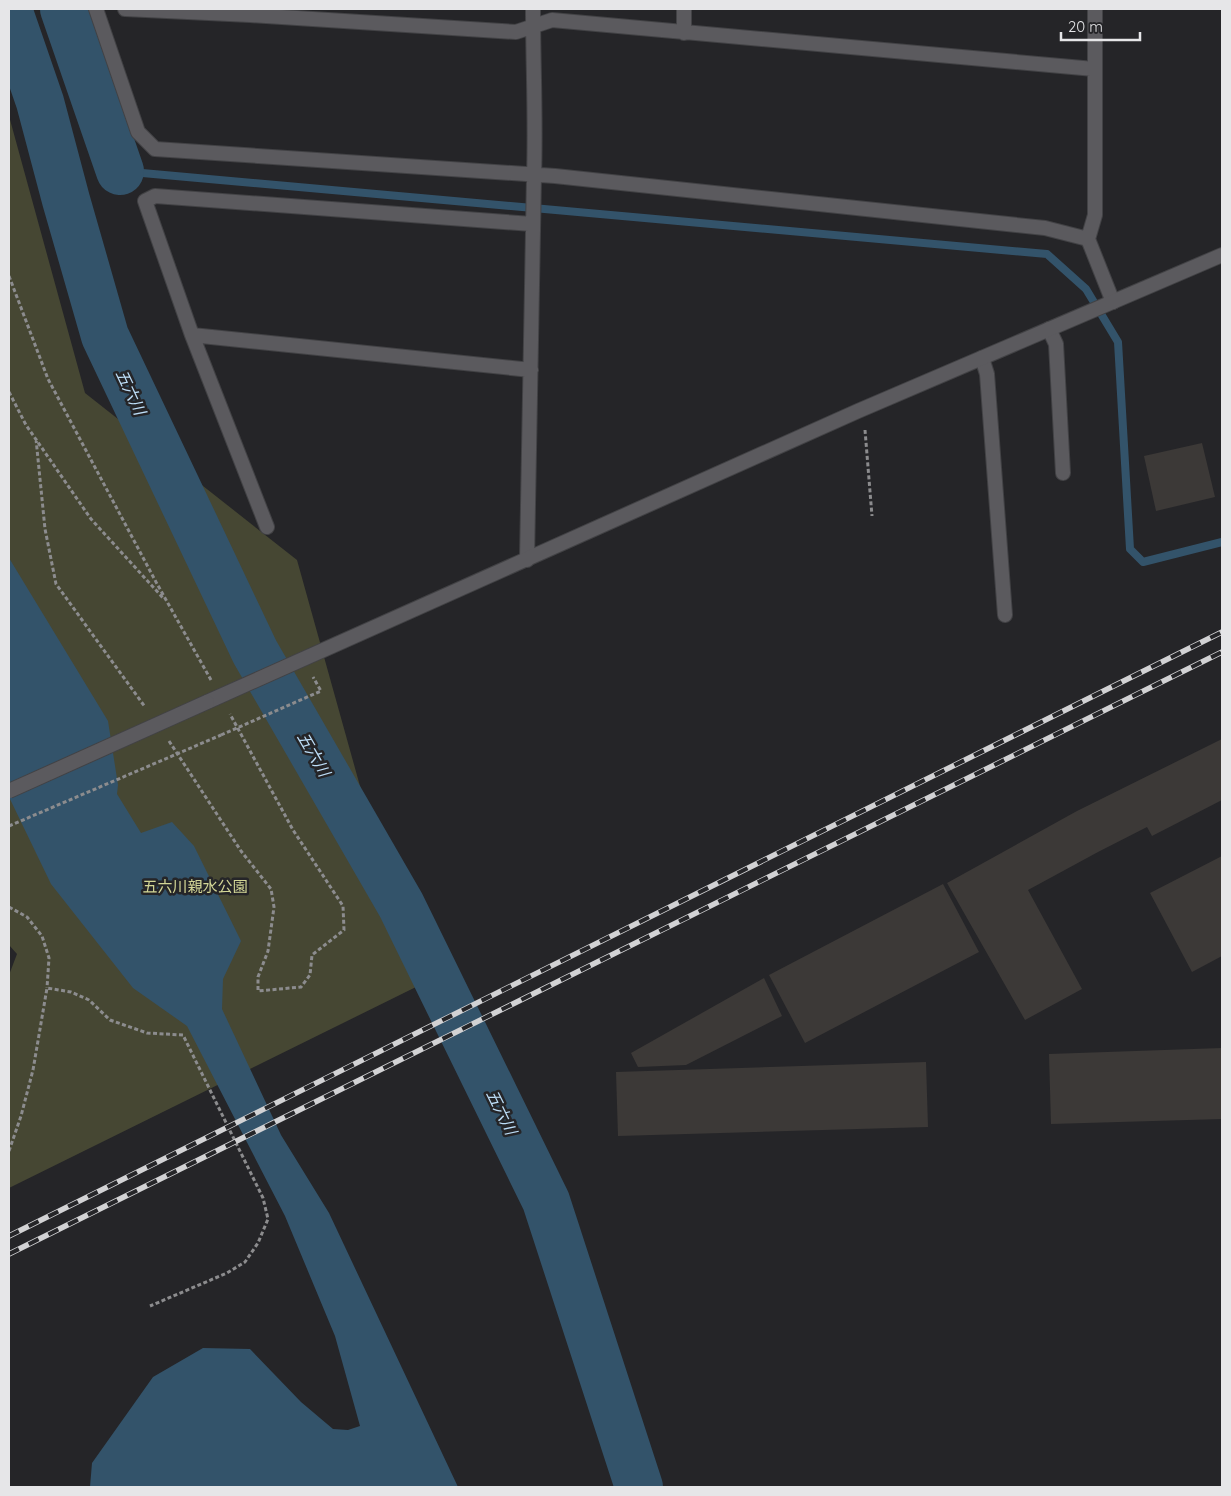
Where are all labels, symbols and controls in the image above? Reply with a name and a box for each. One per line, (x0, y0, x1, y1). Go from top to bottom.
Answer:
scale bar (1061, 10, 1140, 42)
text: 20 m (1068, 17, 1103, 36)
water label: 五六川 (112, 366, 151, 420)
water label: 五六川 (293, 728, 336, 782)
park label: 五六川親水公園 (142, 877, 248, 896)
water label: 五六川 (482, 1086, 522, 1140)

